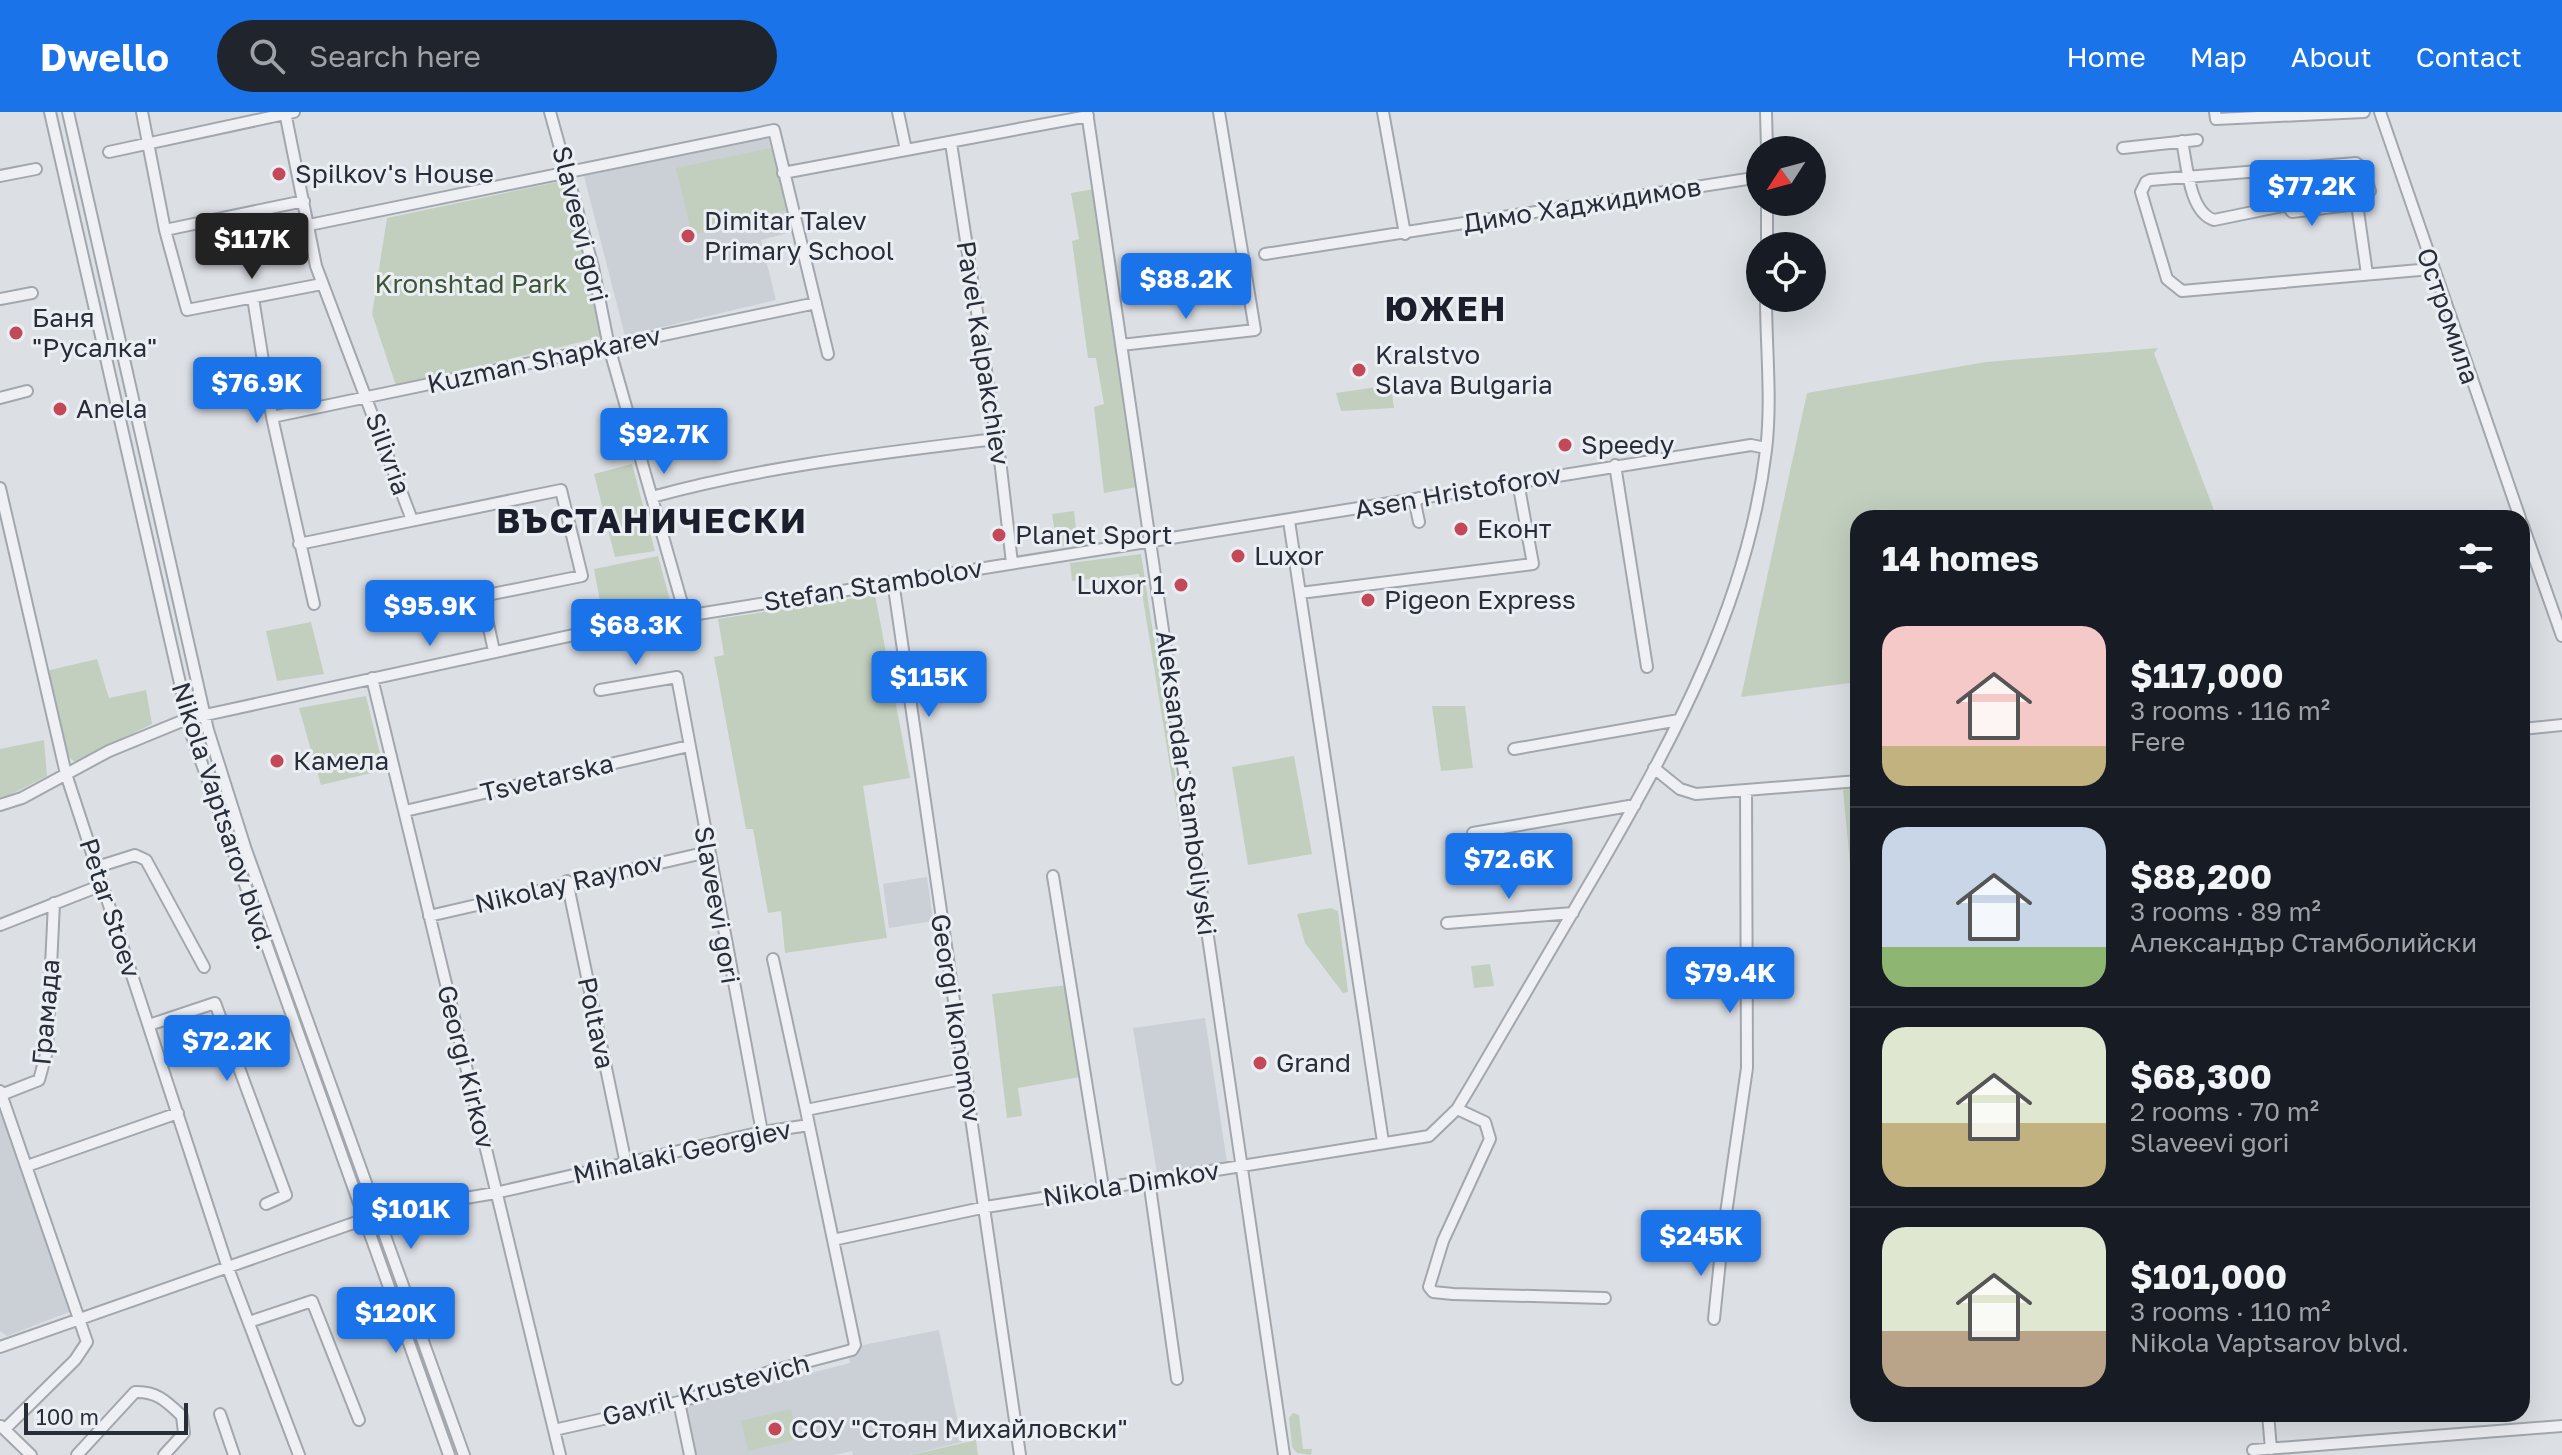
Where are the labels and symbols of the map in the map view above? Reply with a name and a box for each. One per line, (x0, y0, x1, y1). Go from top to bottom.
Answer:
north arrow (1746, 136, 1826, 216)
street label: Slaveevi gori (546, 143, 615, 305)
place label: Spilkov's House (295, 158, 494, 189)
pin: $77.2K (2247, 160, 2377, 228)
marker: Spilkov's House (270, 165, 288, 183)
street label: Димо Хаджидимов (1461, 170, 1703, 239)
place label: Dimitar Talev Primary School (704, 205, 894, 266)
pin: $117K (196, 213, 308, 281)
marker: Dimitar Talev Primary School (679, 227, 697, 245)
street label: Pavel Kalpakchiev (950, 239, 1017, 468)
street label: Остромила (2411, 244, 2486, 388)
pin: $88.2K (1121, 253, 1251, 321)
park label: Kronshtad Park (375, 268, 568, 299)
district label: ЮЖЕН (1385, 288, 1507, 328)
place label: Баня "Русалка" (32, 302, 157, 363)
street label: Kuzman Shapkarev (424, 320, 664, 399)
marker: Баня "Русалка" (7, 324, 25, 342)
place label: Kralstvo Slava Bulgaria (1375, 339, 1553, 400)
pin: $76.9K (192, 357, 322, 425)
marker: Kralstvo Slava Bulgaria (1350, 361, 1368, 379)
place label: Anela (76, 393, 148, 424)
marker: Anela (51, 400, 69, 418)
street label: Silivria (359, 408, 418, 499)
pin: $92.7K (599, 408, 729, 476)
place label: Speedy (1581, 429, 1675, 460)
marker: Speedy (1556, 436, 1574, 454)
street label: Asen Hristoforov (1352, 458, 1564, 525)
district label: ВЪСТАНИЧЕСКИ (496, 500, 808, 540)
place label: Еконт (1477, 513, 1552, 544)
place label: Planet Sport (1015, 519, 1172, 550)
marker: Еконт (1452, 520, 1470, 538)
marker: Planet Sport (990, 526, 1008, 544)
place label: Luxor (1254, 540, 1324, 571)
marker: Luxor (1229, 547, 1247, 565)
street label: Stefan Stambolov (761, 552, 985, 617)
place label: Luxor 1 (1076, 569, 1165, 600)
marker: Luxor 1 (1172, 576, 1190, 594)
pin: $95.9K (365, 580, 495, 648)
place label: Pigeon Express (1384, 584, 1576, 615)
marker: Pigeon Express (1359, 591, 1377, 609)
pin: $68.3K (571, 599, 701, 667)
street label: Aleksandar Stamboliyski (1150, 628, 1223, 937)
pin: $115K (873, 651, 985, 719)
street label: Nikola Vaptsarov blvd. (166, 678, 281, 953)
place label: Камела (293, 745, 389, 776)
street label: Tsvetarska (477, 747, 616, 808)
marker: Камела (268, 752, 286, 770)
street label: Slaveevi gori (688, 824, 747, 986)
pin: $72.6K (1444, 833, 1574, 901)
street label: Petar Stoev (73, 834, 148, 982)
street label: Nikolay Raynov (472, 846, 666, 919)
street label: Georgi Ikonomov (925, 912, 988, 1125)
pin: $79.4K (1665, 947, 1795, 1015)
street label: Грамада (25, 958, 66, 1066)
street label: Poltava (572, 974, 621, 1072)
street label: Georgi Kirkov (431, 982, 502, 1152)
pin: $72.2K (162, 1015, 292, 1083)
place label: Grand (1276, 1047, 1351, 1078)
marker: Grand (1251, 1054, 1269, 1072)
street label: Mihalaki Georgiev (570, 1113, 794, 1190)
street label: Nikola Dimkov (1041, 1154, 1222, 1213)
pin: $101K (355, 1183, 467, 1251)
pin: $245K (1645, 1210, 1757, 1278)
pin: $120K (340, 1287, 452, 1355)
street label: Gavril Krustevich (599, 1347, 813, 1432)
scale bar (24, 1399, 188, 1435)
place label: СОУ "Стоян Михайловски" (791, 1413, 1128, 1444)
marker: СОУ "Стоян Михайловски" (766, 1420, 784, 1438)

